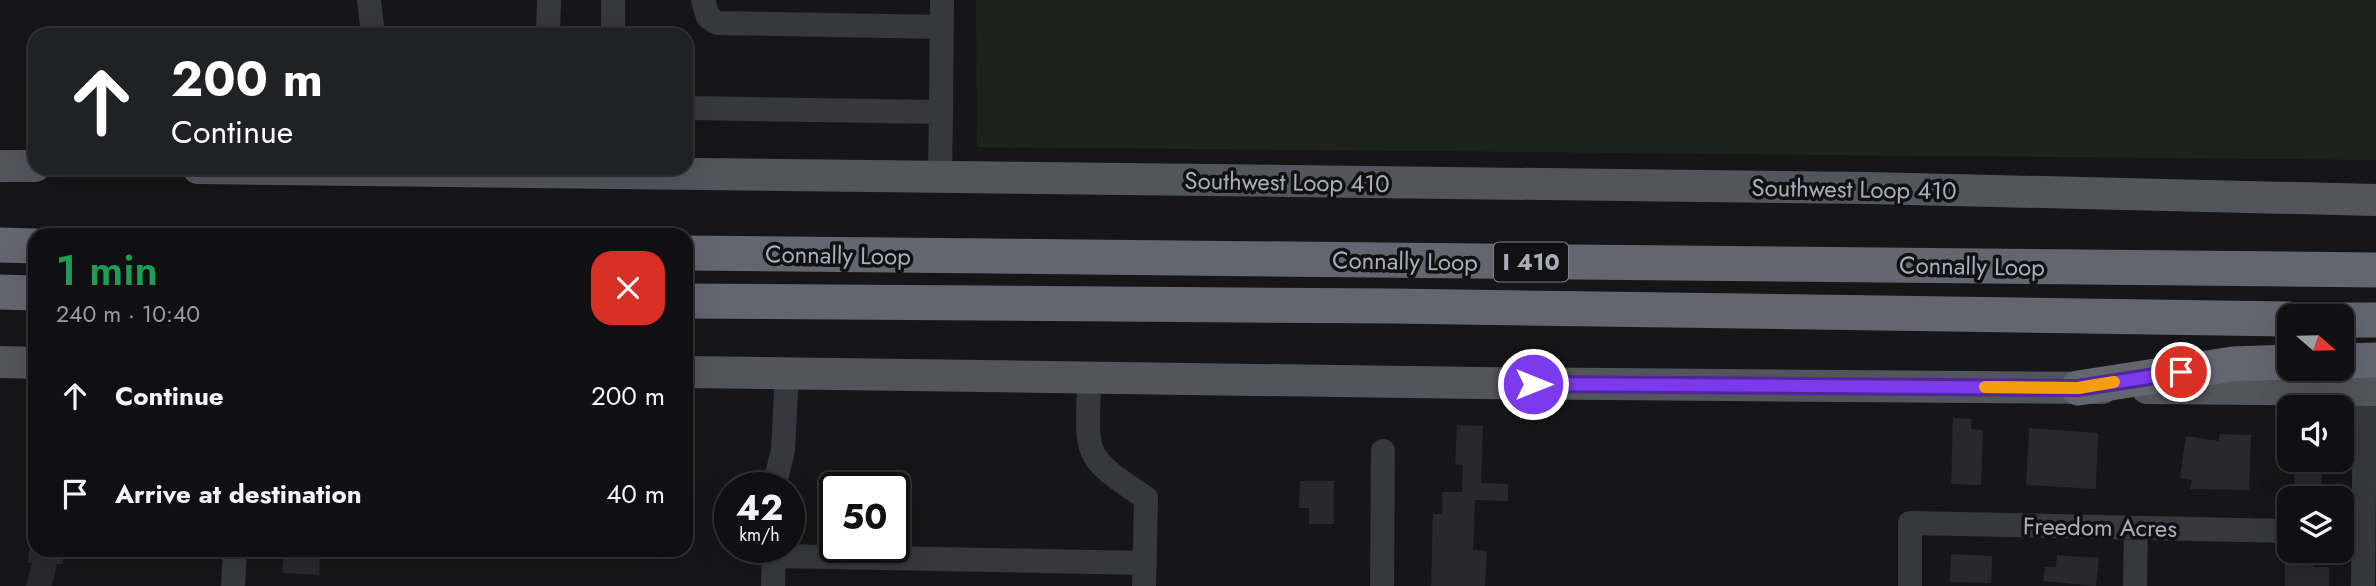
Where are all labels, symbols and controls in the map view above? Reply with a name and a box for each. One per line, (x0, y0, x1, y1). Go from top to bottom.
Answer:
text: 200 m (171, 44, 323, 114)
icon: ahead (56, 56, 147, 147)
text: Continue (171, 109, 293, 155)
street label: Southwest Loop 410 (1184, 163, 1390, 201)
street label: Southwest Loop 410 (1751, 170, 1957, 208)
street label: Connally Loop (765, 236, 911, 274)
text: 1 min (56, 240, 158, 301)
street label: Connally Loop (1332, 242, 1478, 280)
road number: I 410 (1494, 243, 1568, 282)
street label: Connally Loop (1899, 247, 2045, 285)
button: close (591, 251, 665, 325)
text: 240 m · 10:40 (56, 297, 200, 331)
north arrow (2277, 304, 2354, 382)
map controls (2277, 304, 2354, 563)
pin (2151, 342, 2211, 402)
position arrow (1496, 347, 1570, 421)
icon: arrive (2162, 353, 2200, 391)
icon: ahead (56, 377, 94, 415)
text: Continue (115, 377, 224, 415)
text: 200 m (591, 377, 665, 415)
button: sound (2277, 395, 2354, 472)
speed limit sign: 50 (819, 472, 910, 563)
icon: arrive (56, 475, 94, 513)
text: Arrive at destination (115, 475, 362, 513)
text: 40 m (606, 475, 665, 513)
text: 42 (736, 483, 783, 533)
button: layers (2277, 486, 2354, 563)
street label: Freedom Acres (2023, 508, 2177, 546)
text: km/h (739, 522, 780, 548)

